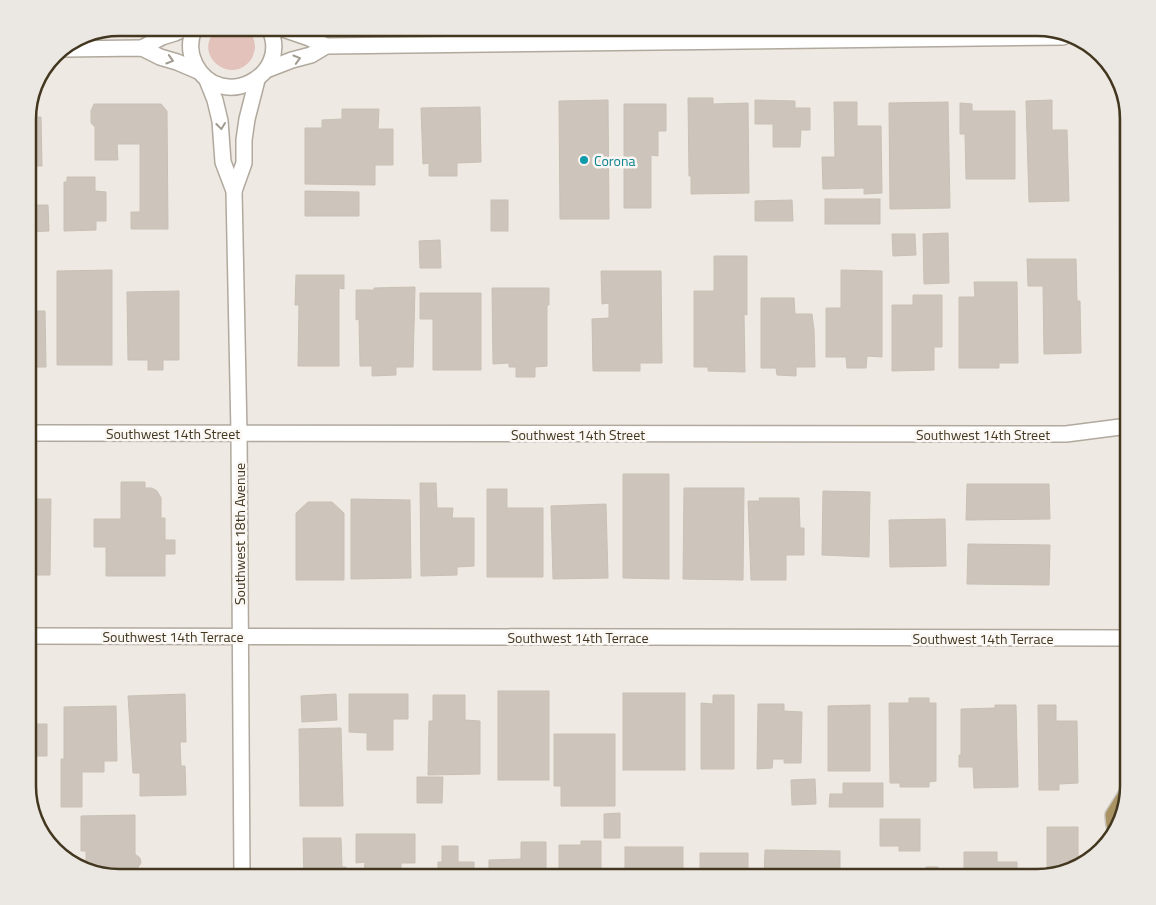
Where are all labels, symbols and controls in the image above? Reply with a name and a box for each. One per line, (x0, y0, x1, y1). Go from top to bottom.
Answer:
one-way arrow (165, 54, 174, 64)
one-way arrow (292, 55, 300, 65)
one-way arrow (215, 123, 226, 131)
place label: Corona (594, 150, 636, 171)
marker: Corona (578, 154, 590, 166)
street label: Southwest 14th Street (106, 423, 240, 444)
street label: Southwest 14th Street (511, 424, 645, 445)
street label: Southwest 14th Street (916, 424, 1050, 445)
street label: Southwest 18th Avenue (229, 463, 250, 605)
street label: Southwest 14th Terrace (102, 626, 244, 647)
street label: Southwest 14th Terrace (507, 627, 649, 648)
street label: Southwest 14th Terrace (912, 628, 1054, 649)

